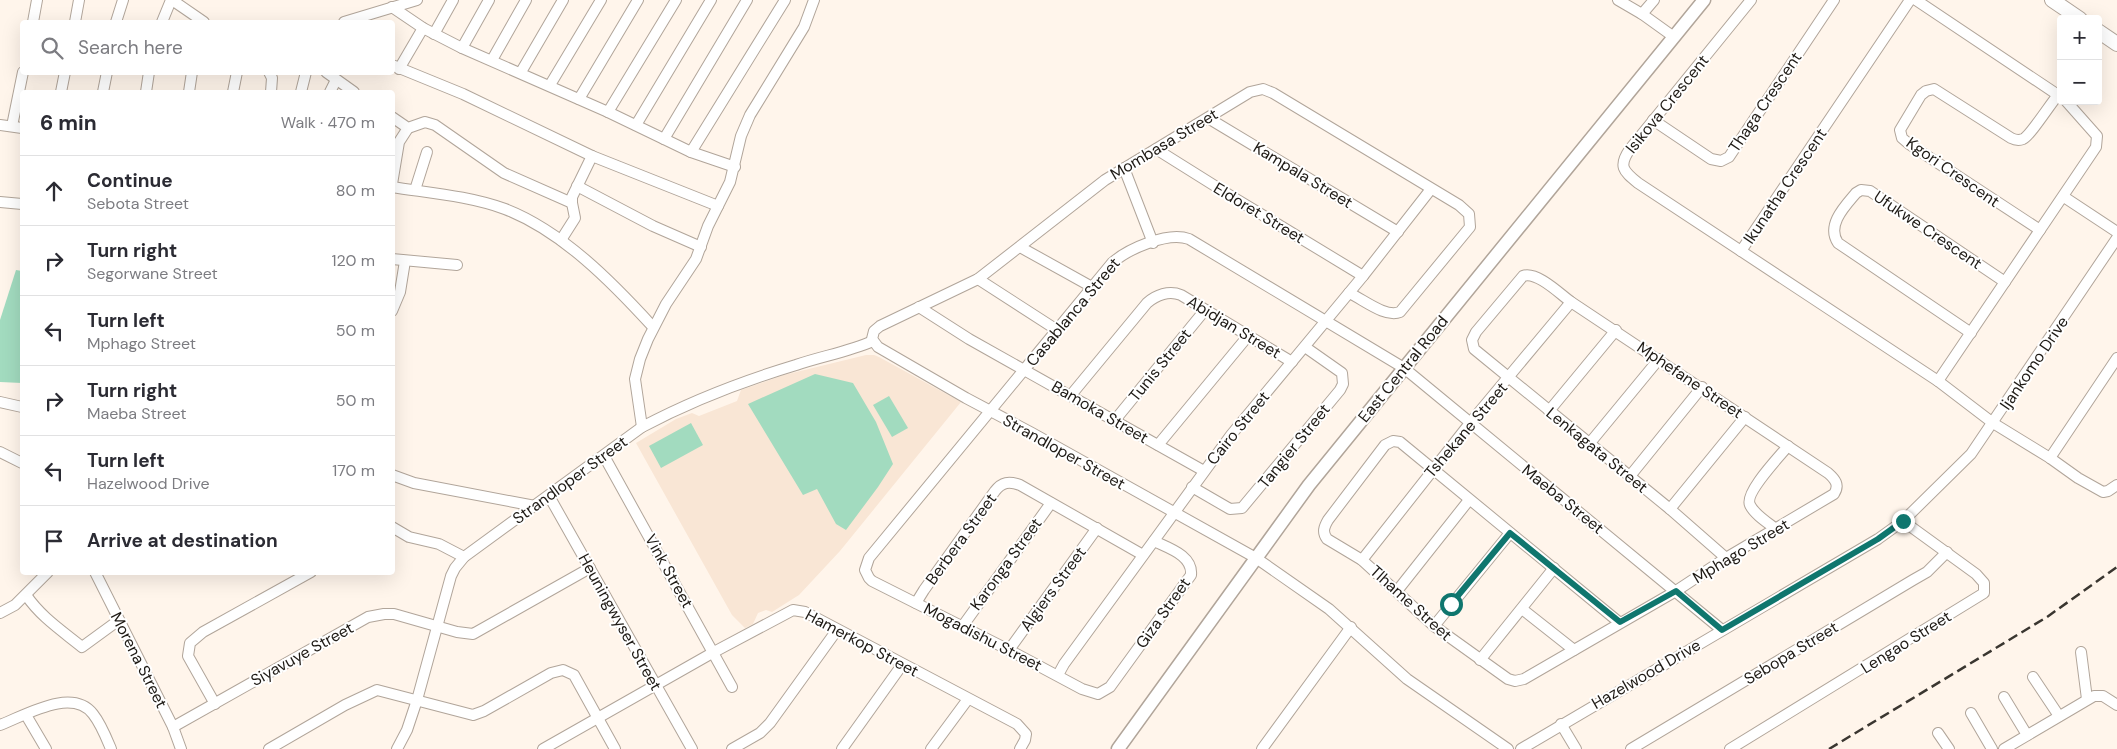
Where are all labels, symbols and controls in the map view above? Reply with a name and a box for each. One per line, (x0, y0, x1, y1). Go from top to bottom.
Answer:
map controls (2057, 15, 2102, 105)
button: + (2057, 15, 2102, 60)
search box (20, 20, 395, 75)
icon: search (38, 34, 66, 62)
text: Search here (78, 35, 183, 60)
street label: Thaga Crescent (1724, 48, 1806, 156)
street label: Isikova Crescent (1621, 50, 1713, 158)
button: − (2057, 60, 2102, 105)
street label: Mombasa Street (1106, 104, 1222, 184)
text: 6 min (40, 109, 97, 137)
text: Walk · 470 m (281, 112, 375, 133)
street label: Ikunatha Crescent (1739, 124, 1831, 248)
street label: Kgori Crescent (1902, 132, 2004, 212)
street label: Kampala Street (1249, 137, 1357, 213)
text: Continue (87, 168, 173, 193)
icon: ahead (40, 177, 68, 205)
street label: Eldoret Street (1210, 178, 1308, 248)
text: 80 m (336, 180, 375, 201)
street label: Ufukwe Crescent (1870, 186, 1986, 274)
text: Sebota Street (87, 193, 189, 214)
text: Turn right (87, 238, 177, 263)
icon: right (40, 247, 68, 275)
text: 120 m (331, 250, 375, 271)
street label: Casablanca Street (1021, 253, 1125, 371)
text: Segorwane Street (87, 263, 218, 284)
street label: Abidjan Street (1183, 291, 1285, 363)
text: Turn left (87, 308, 165, 333)
street label: East Central Road (1353, 311, 1453, 427)
street label: Ijankomo Drive (1995, 312, 2073, 414)
icon: left (40, 317, 68, 345)
text: 50 m (336, 320, 375, 341)
street label: Tunis Street (1124, 324, 1196, 406)
text: Mphago Street (87, 333, 196, 354)
street label: Mphefane Street (1633, 337, 1747, 423)
street label: Bamoka Street (1048, 376, 1152, 448)
text: Turn right (87, 378, 177, 403)
street label: Tshekane Street (1420, 378, 1512, 482)
icon: right (40, 387, 68, 415)
street label: Cairo Street (1202, 387, 1274, 469)
text: 50 m (336, 390, 375, 411)
street label: Tangier Street (1253, 399, 1335, 493)
street label: Lenkagata Street (1542, 402, 1652, 498)
text: Maeba Street (87, 403, 187, 424)
street label: Strandloper Street (999, 410, 1129, 494)
street label: Strandloper Street (508, 431, 632, 529)
text: Turn left (87, 448, 165, 473)
icon: left (40, 457, 68, 485)
text: 170 m (332, 460, 375, 481)
street label: Maeba Street (1518, 460, 1608, 538)
text: Hazelwood Drive (87, 473, 210, 494)
street label: Berbera Street (921, 489, 1001, 589)
route end (1892, 510, 1915, 533)
street label: Karonga Street (965, 514, 1047, 614)
street label: Mphago Street (1689, 514, 1793, 588)
icon: arrive (40, 527, 68, 555)
text: Arrive at destination (87, 528, 278, 553)
street label: Vink Street (640, 530, 698, 612)
street label: Algiers Street (1015, 543, 1091, 635)
street label: Heuningwyser Street (574, 550, 666, 694)
street label: Tlhame Street (1366, 561, 1456, 645)
street label: Giza Street (1131, 574, 1195, 652)
route start (1440, 593, 1463, 616)
street label: Mogadishu Street (920, 598, 1046, 676)
street label: Hamerkop Street (802, 604, 922, 682)
street label: Lengao Street (1857, 606, 1955, 678)
street label: Morena Street (106, 608, 172, 712)
street label: Siyavuye Street (247, 617, 357, 691)
street label: Sebopa Street (1740, 617, 1842, 689)
street label: Hazelwood Drive (1588, 634, 1704, 714)

